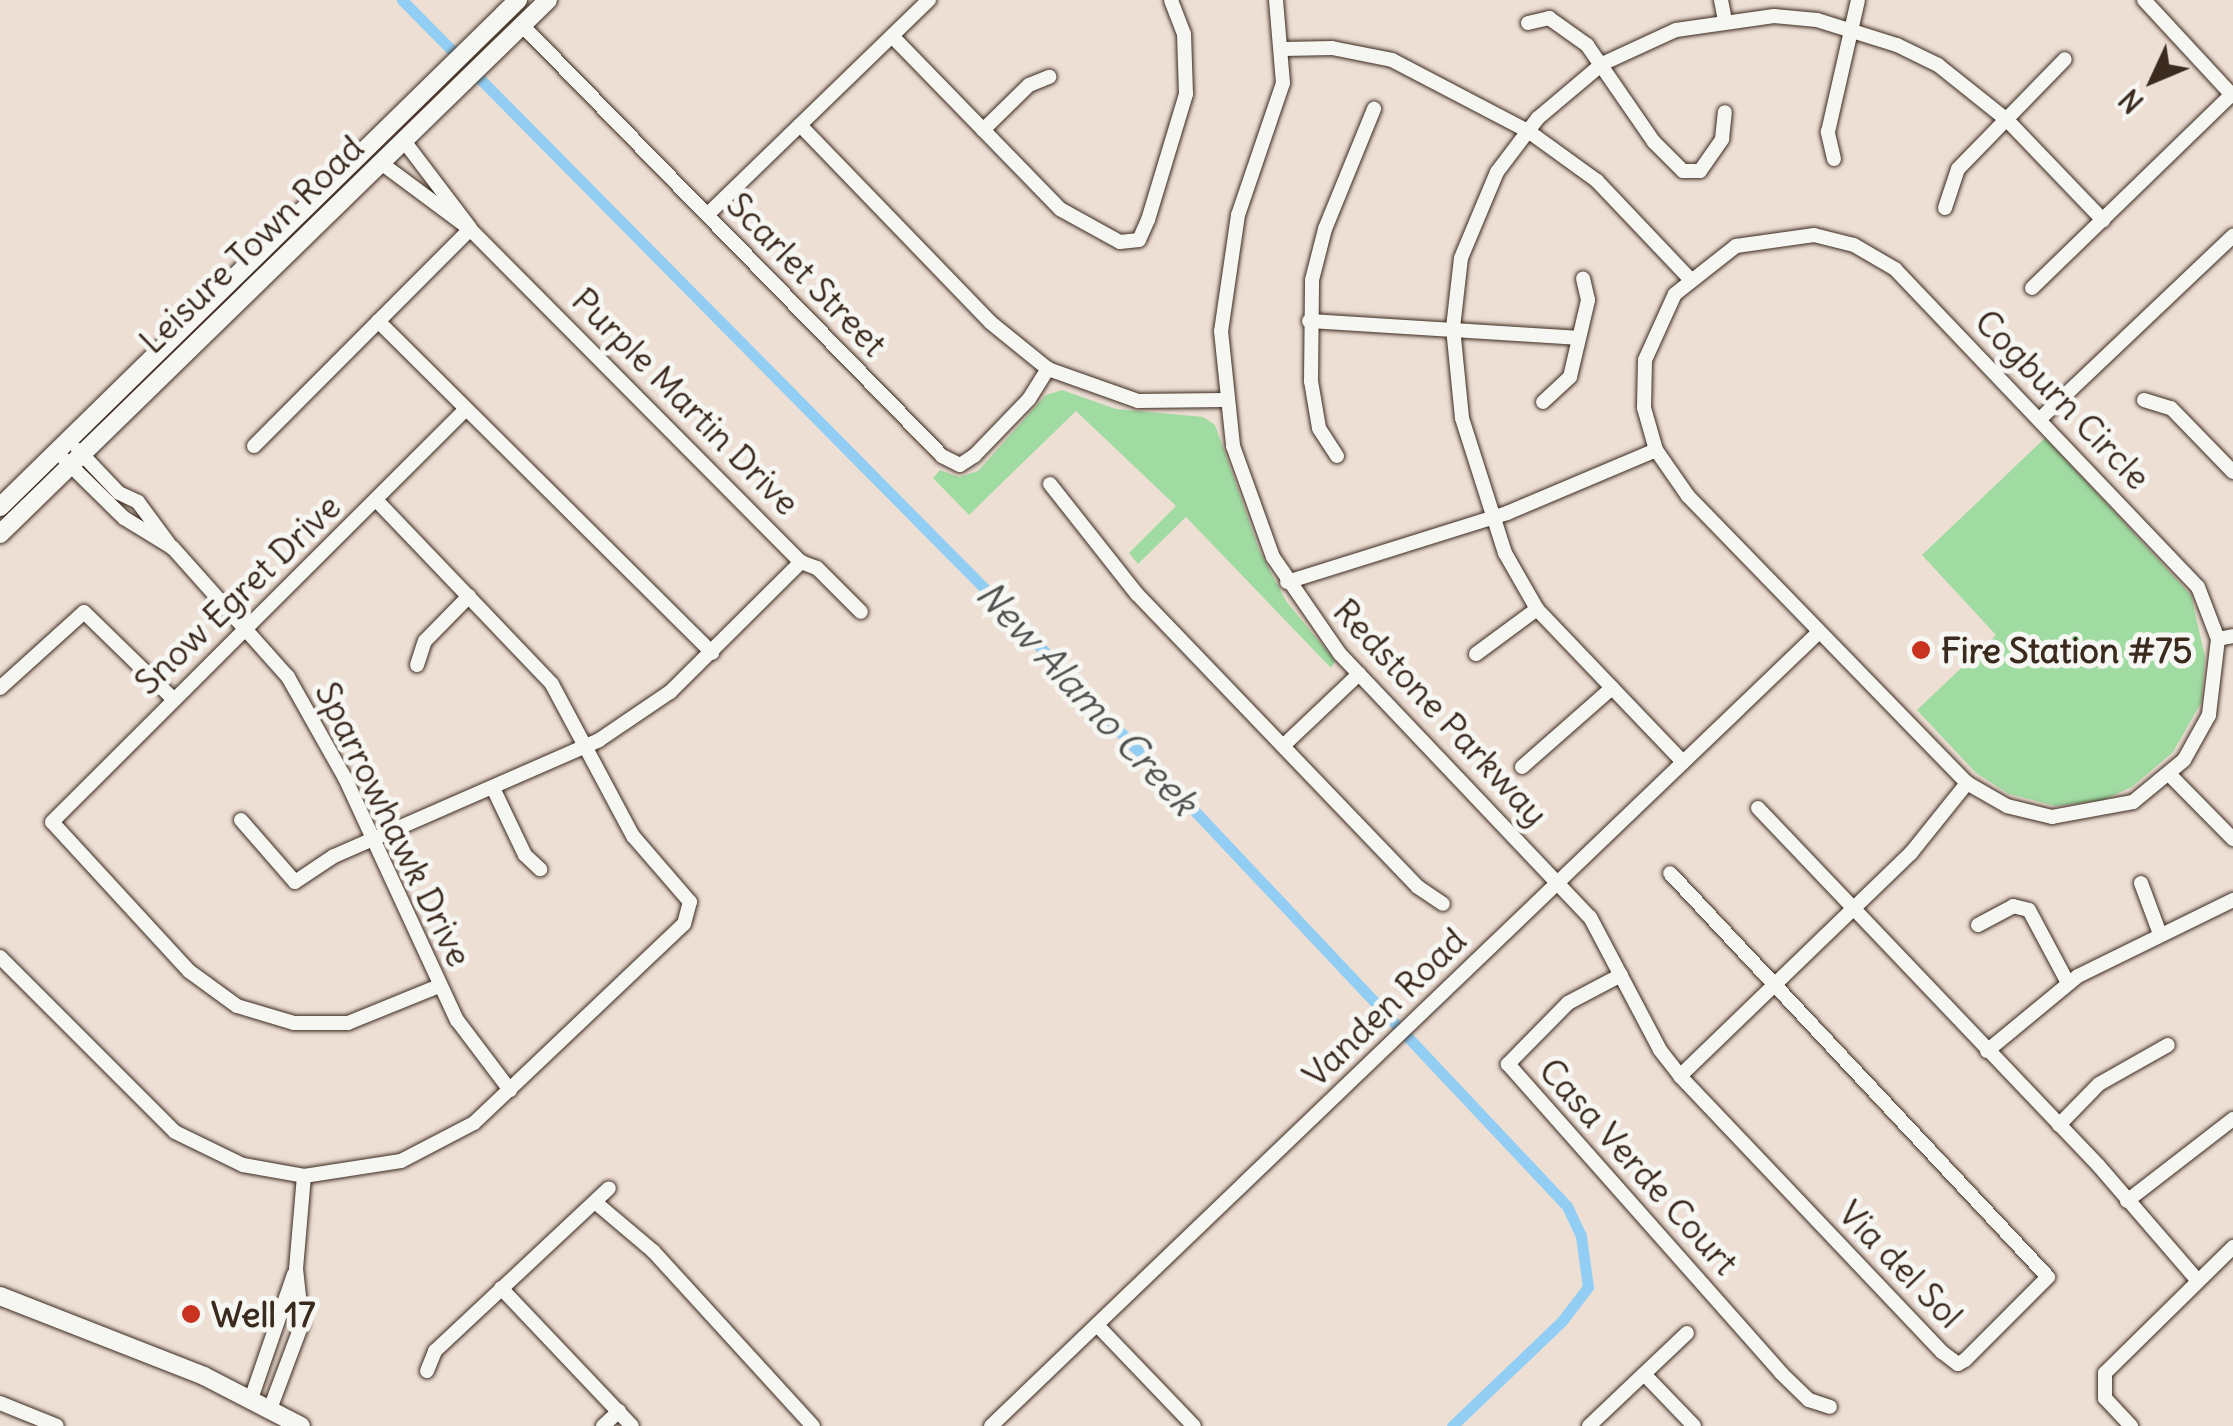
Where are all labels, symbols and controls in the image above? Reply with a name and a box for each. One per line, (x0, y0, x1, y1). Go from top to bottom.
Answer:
north arrow (2103, 30, 2203, 130)
text: N (2112, 81, 2151, 120)
street label: Leisure Town Road (130, 126, 372, 362)
street label: Scarlet Street (718, 183, 896, 365)
street label: Purple Martin Drive (564, 279, 808, 523)
street label: Cogburn Circle (1967, 300, 2159, 498)
street label: Snow Egret Drive (125, 485, 349, 703)
water label: New Alamo Creek (967, 572, 1207, 824)
street label: Redstone Parkway (1325, 590, 1557, 834)
place label: Fire Station #75 (1941, 629, 2192, 671)
marker: Fire Station #75 (1910, 639, 1932, 661)
street label: Sparrowhawk Drive (307, 675, 481, 973)
street label: Vanden Road (1294, 919, 1474, 1095)
street label: Casa Verde Court (1531, 1049, 1747, 1283)
street label: Via del Sol (1830, 1192, 1972, 1336)
place label: Well 17 (211, 1293, 315, 1335)
marker: Well 17 (180, 1303, 202, 1325)

